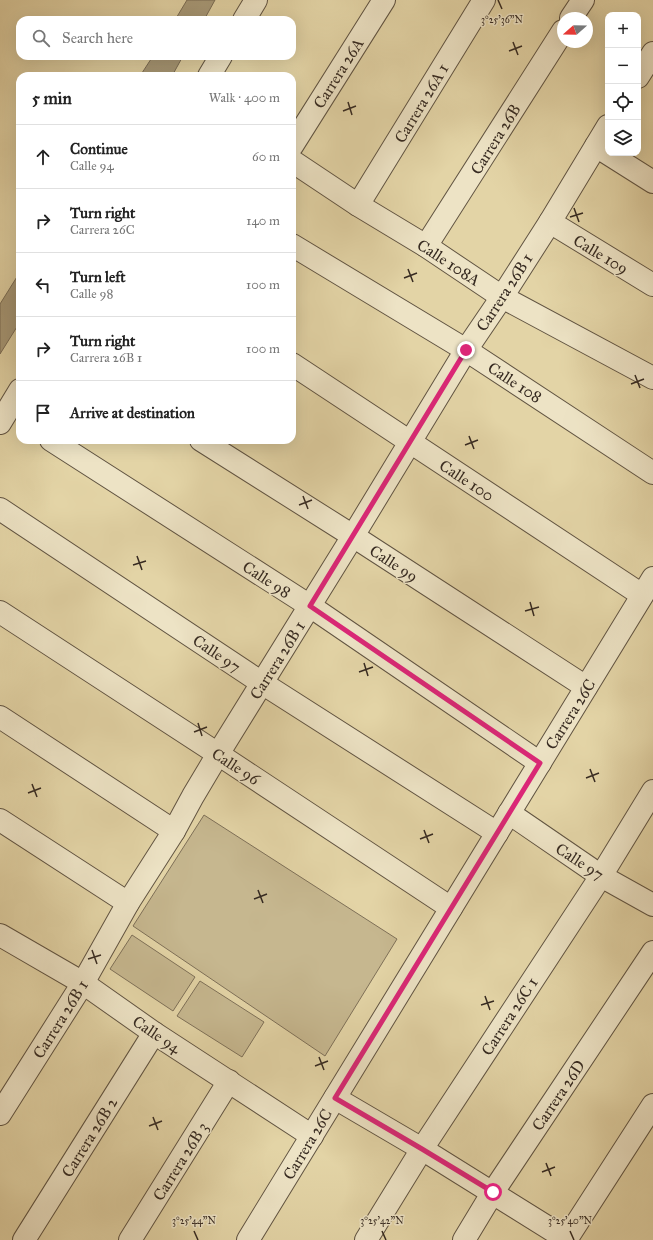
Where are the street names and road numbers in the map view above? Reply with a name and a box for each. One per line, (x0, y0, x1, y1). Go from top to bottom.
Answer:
street label: Carrera 26A (309, 34, 368, 112)
street label: Carrera 26A 1 (390, 60, 453, 146)
street label: Carrera 26B (466, 101, 524, 178)
street label: Calle 109 (570, 231, 632, 278)
street label: Calle 108A (414, 235, 484, 290)
street label: Carrera 26B 1 (472, 250, 537, 335)
street label: Calle 108 (484, 358, 545, 407)
street label: Calle 100 (436, 456, 498, 505)
street label: Calle 99 (366, 541, 421, 586)
street label: Calle 98 (239, 557, 294, 602)
street label: Carrera 26B 1 (246, 618, 309, 703)
street label: Calle 97 (189, 631, 244, 676)
street label: Carrera 26C (541, 676, 600, 753)
street label: Calle 96 (208, 744, 264, 789)
street label: Calle 97 (552, 839, 607, 884)
street label: Carrera 26C 1 (477, 974, 542, 1059)
street label: Carrera 26B 1 (29, 977, 92, 1062)
street label: Calle 94 (129, 1011, 185, 1058)
street label: Carrera 26D (528, 1056, 589, 1134)
street label: Carrera 26B 2 (57, 1094, 121, 1181)
street label: Carrera 26C (279, 1105, 336, 1183)
street label: Carrera 26B 3 (149, 1119, 212, 1204)

